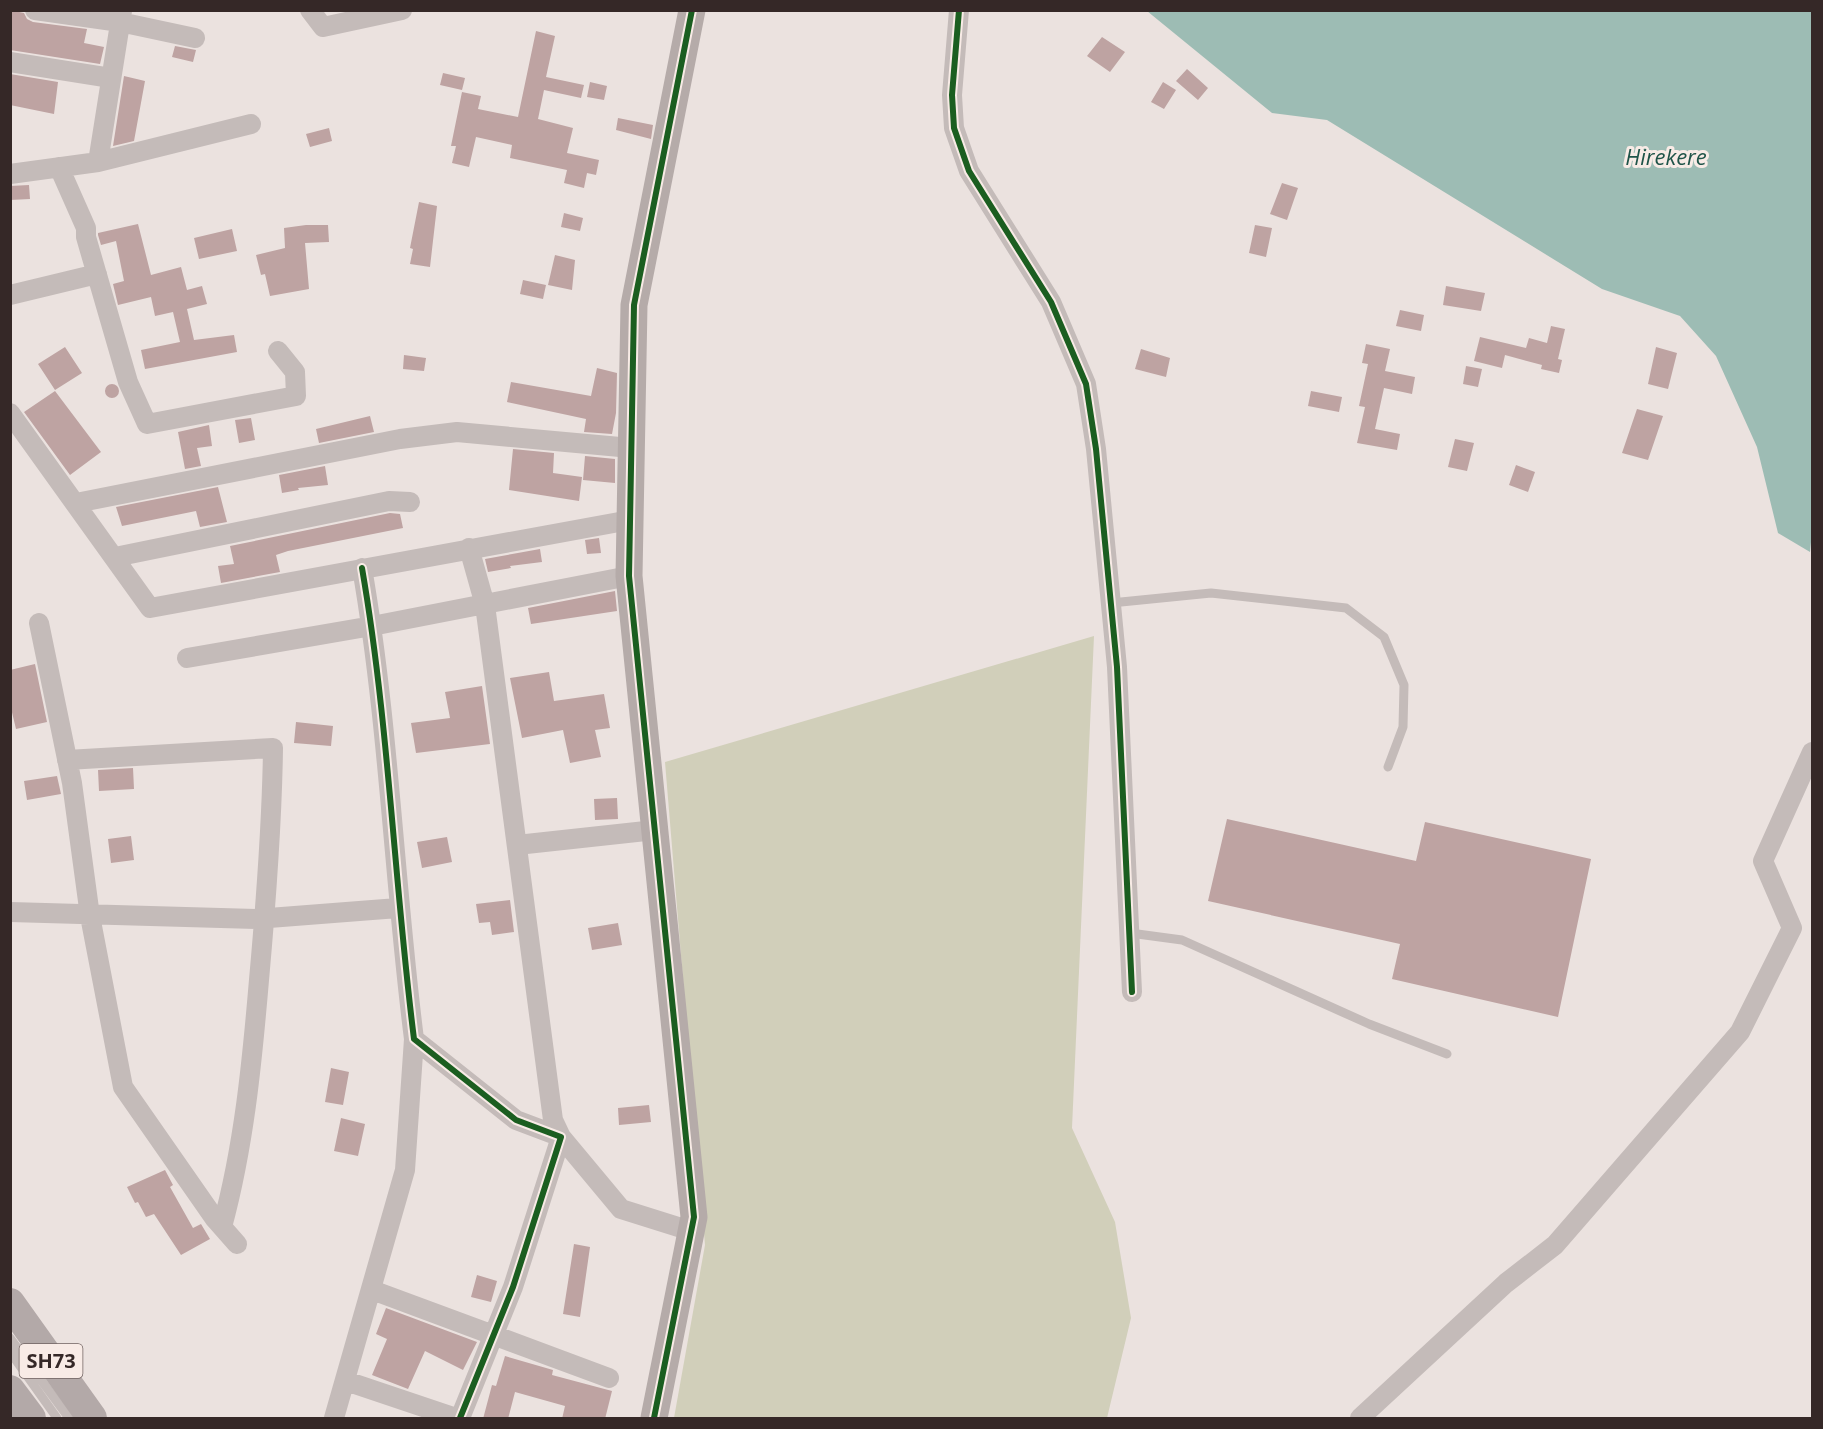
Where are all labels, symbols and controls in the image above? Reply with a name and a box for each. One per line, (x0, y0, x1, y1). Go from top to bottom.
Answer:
water label: Hirekere (1625, 141, 1707, 171)
road number: SH73 (20, 1344, 82, 1378)

